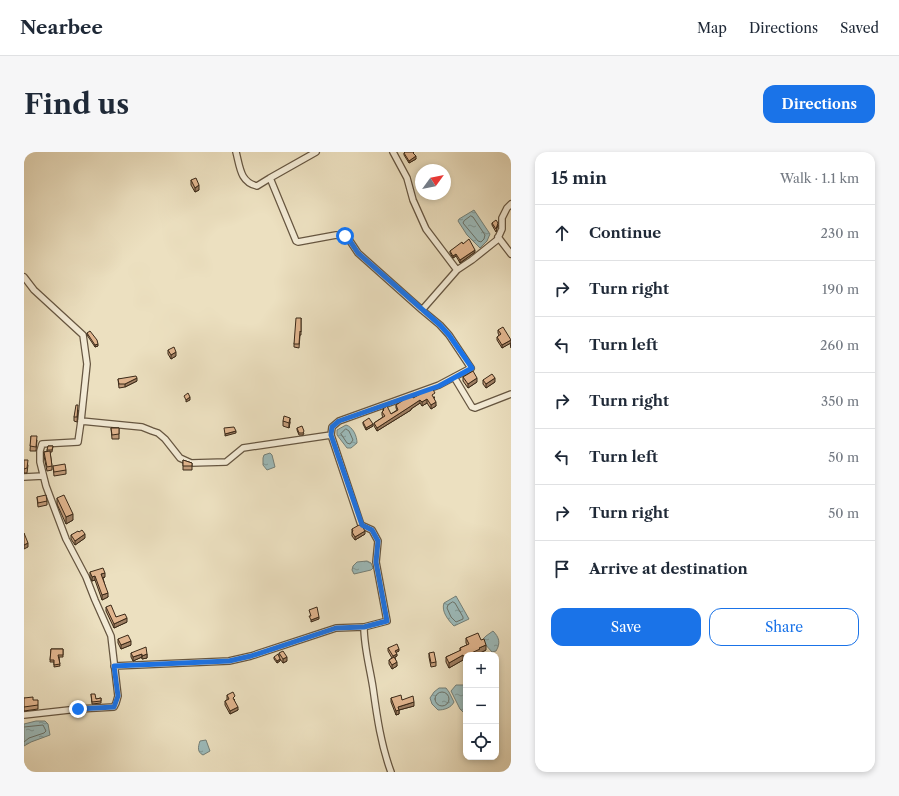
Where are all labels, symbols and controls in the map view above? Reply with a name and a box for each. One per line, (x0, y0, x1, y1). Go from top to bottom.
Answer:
text: Nearbee (20, 16, 103, 39)
text: Map (697, 19, 727, 37)
text: Directions (749, 19, 818, 37)
text: Saved (840, 19, 879, 37)
button: Directions (763, 85, 875, 123)
text: Find us (24, 87, 129, 121)
north arrow (415, 164, 451, 200)
text: 15 min (551, 168, 607, 188)
text: Walk · 1.1 km (780, 170, 859, 186)
icon: ahead (551, 222, 573, 244)
text: Continue (589, 223, 661, 242)
text: 230 m (821, 225, 859, 241)
route start (336, 227, 354, 245)
icon: right (551, 278, 573, 300)
text: Turn right (589, 279, 669, 298)
text: 190 m (822, 281, 859, 297)
icon: left (551, 334, 573, 356)
text: Turn left (589, 335, 658, 354)
text: 260 m (820, 337, 859, 353)
icon: right (551, 390, 573, 412)
text: Turn right (589, 391, 669, 410)
text: 350 m (821, 393, 859, 409)
icon: left (551, 446, 573, 468)
text: Turn left (589, 447, 658, 466)
text: 50 m (828, 449, 859, 465)
icon: right (551, 502, 573, 524)
text: Turn right (589, 503, 669, 522)
text: 50 m (828, 505, 859, 521)
icon: arrive (551, 558, 573, 580)
text: Arrive at destination (589, 559, 748, 578)
button: Save (551, 608, 701, 646)
button: Share (709, 608, 859, 646)
map controls (463, 652, 499, 760)
button: + (463, 652, 499, 688)
button: − (463, 688, 499, 724)
route end (69, 700, 87, 718)
button: locate (463, 724, 499, 760)

